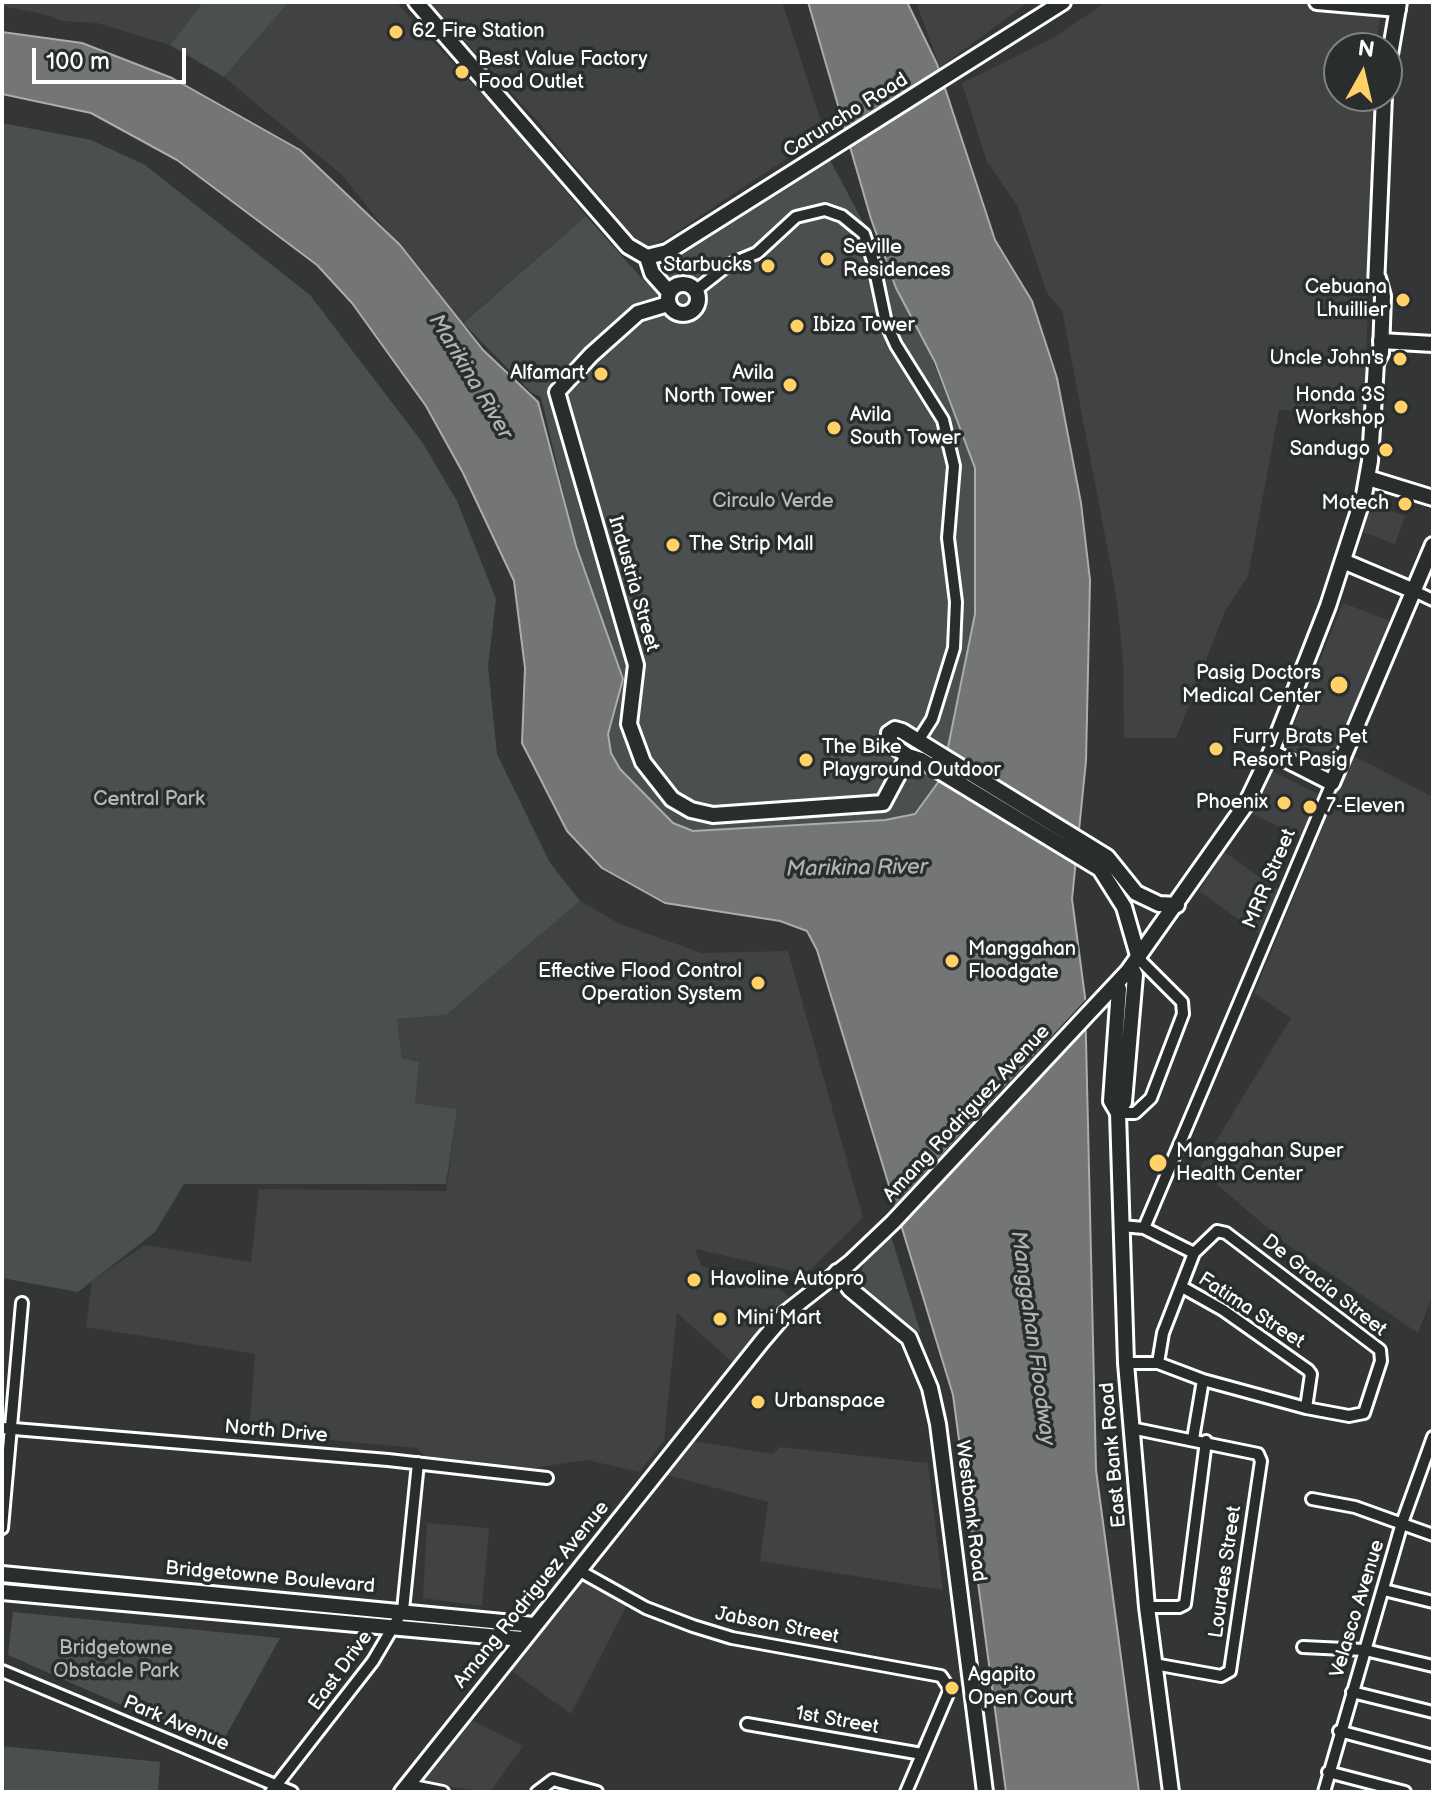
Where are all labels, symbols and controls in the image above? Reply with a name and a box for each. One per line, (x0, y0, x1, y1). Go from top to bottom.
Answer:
place label: 62 Fire Station (412, 20, 545, 44)
marker: 62 Fire Station (387, 23, 405, 41)
scale bar (36, 32, 190, 82)
north arrow (1323, 32, 1403, 112)
text: N (1356, 35, 1376, 64)
text: 100 m (46, 47, 110, 76)
place label: Best Value Factory Food Outlet (478, 48, 647, 95)
marker: Best Value Factory Food Outlet (453, 63, 471, 81)
street label: Caruncho Road (779, 68, 913, 164)
place label: Seville Residences (843, 236, 951, 283)
marker: Seville Residences (818, 250, 836, 268)
place label: Starbucks (663, 254, 752, 278)
marker: Starbucks (759, 257, 777, 275)
place label: Cebuana Lhuillier (1305, 276, 1387, 323)
marker: Cebuana Lhuillier (1394, 291, 1412, 309)
water label: Marikina River (422, 310, 518, 444)
place label: Ibiza Tower (813, 314, 915, 338)
marker: Ibiza Tower (788, 317, 806, 335)
place label: Uncle John's (1269, 347, 1384, 371)
marker: Uncle John's (1391, 350, 1409, 368)
place label: Alfamart (510, 362, 585, 386)
place label: Avila North Tower (664, 362, 774, 409)
marker: Alfamart (592, 365, 610, 383)
marker: Avila North Tower (781, 376, 799, 394)
place label: Honda 3S Workshop (1295, 384, 1385, 431)
marker: Honda 3S Workshop (1392, 398, 1410, 416)
place label: Avila South Tower (850, 404, 961, 451)
marker: Avila South Tower (825, 419, 843, 437)
place label: Sandugo (1290, 438, 1370, 462)
marker: Sandugo (1377, 441, 1395, 459)
park label: Circulo Verde (712, 490, 834, 514)
place label: Motech (1322, 492, 1389, 516)
marker: Motech (1396, 495, 1414, 513)
street label: Industria Street (602, 514, 664, 654)
place label: The Strip Mall (689, 533, 813, 557)
marker: The Strip Mall (664, 536, 682, 554)
place label: Pasig Doctors Medical Center (1182, 662, 1321, 709)
marker: Pasig Doctors Medical Center (1328, 674, 1350, 696)
place label: Furry Brats Pet Resort Pasig (1232, 726, 1368, 773)
place label: The Bike Playground Outdoor (822, 736, 1001, 783)
marker: Furry Brats Pet Resort Pasig (1207, 740, 1225, 758)
marker: The Bike Playground Outdoor (797, 751, 815, 769)
park label: Central Park (93, 788, 205, 812)
place label: Phoenix (1196, 791, 1268, 815)
marker: Phoenix (1275, 794, 1293, 812)
place label: 7-Eleven (1326, 795, 1405, 819)
marker: 7-Eleven (1301, 798, 1319, 816)
street label: MRR Street (1238, 826, 1302, 932)
water label: Marikina River (786, 855, 928, 883)
place label: Manggahan Floodgate (968, 938, 1076, 985)
marker: Manggahan Floodgate (943, 952, 961, 970)
place label: Effective Flood Control Operation System (538, 960, 742, 1007)
marker: Effective Flood Control Operation System (749, 974, 767, 992)
street label: Amang Rodriguez Avenue (878, 1020, 1056, 1208)
place label: Manggahan Super Health Center (1176, 1140, 1343, 1187)
marker: Manggahan Super Health Center (1147, 1152, 1169, 1174)
water label: Manggahan Floodway (1004, 1229, 1060, 1447)
street label: De Gracia Street (1257, 1230, 1391, 1342)
place label: Havoline Autopro (710, 1268, 864, 1292)
street label: Fatima Street (1193, 1268, 1309, 1354)
marker: Havoline Autopro (685, 1271, 703, 1289)
place label: Mini Mart (736, 1307, 821, 1331)
marker: Mini Mart (711, 1310, 729, 1328)
street label: East Bank Road (1096, 1381, 1132, 1529)
place label: Urbanspace (774, 1390, 885, 1414)
marker: Urbanspace (749, 1393, 767, 1411)
street label: North Drive (223, 1416, 329, 1448)
street label: Westbank Road (949, 1439, 991, 1583)
street label: Amang Rodriguez Avenue (449, 1497, 615, 1693)
street label: Lourdes Street (1205, 1504, 1247, 1640)
street label: Velasco Avenue (1326, 1537, 1390, 1681)
street label: Bridgetowne Boulevard (164, 1557, 376, 1599)
street label: Jabson Street (713, 1602, 841, 1650)
street label: East Drive (304, 1626, 378, 1716)
park label: Bridgetowne Obstacle Park (53, 1637, 179, 1684)
place label: Agapito Open Court (968, 1664, 1073, 1711)
marker: Agapito Open Court (943, 1679, 961, 1697)
street label: Park Avenue (119, 1691, 233, 1757)
street label: 1st Street (794, 1702, 880, 1740)

